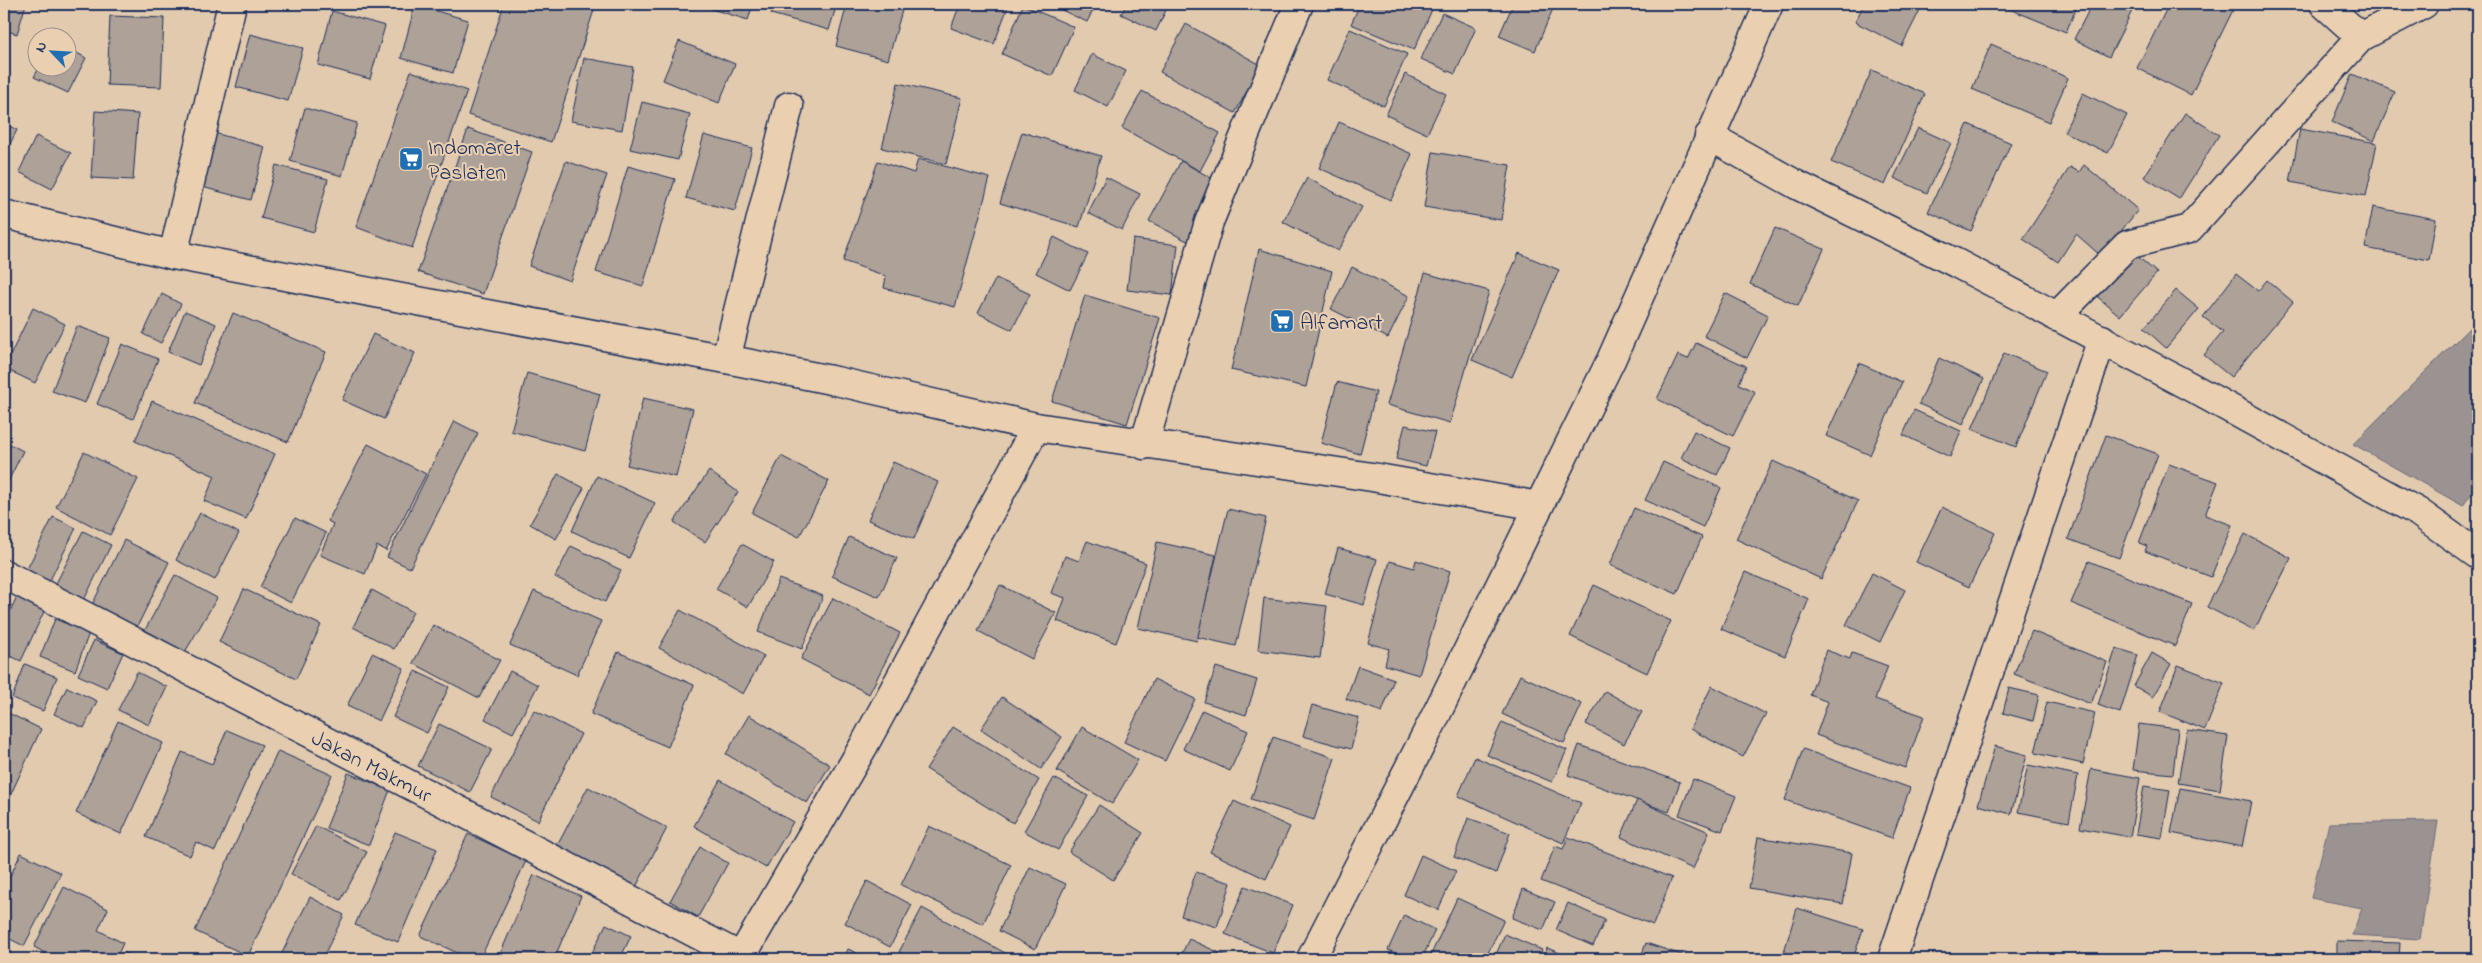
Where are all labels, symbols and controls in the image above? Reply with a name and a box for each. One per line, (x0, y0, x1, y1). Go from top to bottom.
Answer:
north arrow (28, 28, 78, 78)
text: N (30, 38, 53, 56)
place label: Indomaret Paslaten (428, 133, 521, 190)
supermarket icon: Indomaret Paslaten (398, 146, 424, 172)
supermarket icon: Alfamart (1269, 308, 1295, 334)
place label: Alfamart (1300, 308, 1383, 340)
street label: Jakan Makmur (305, 723, 437, 813)

